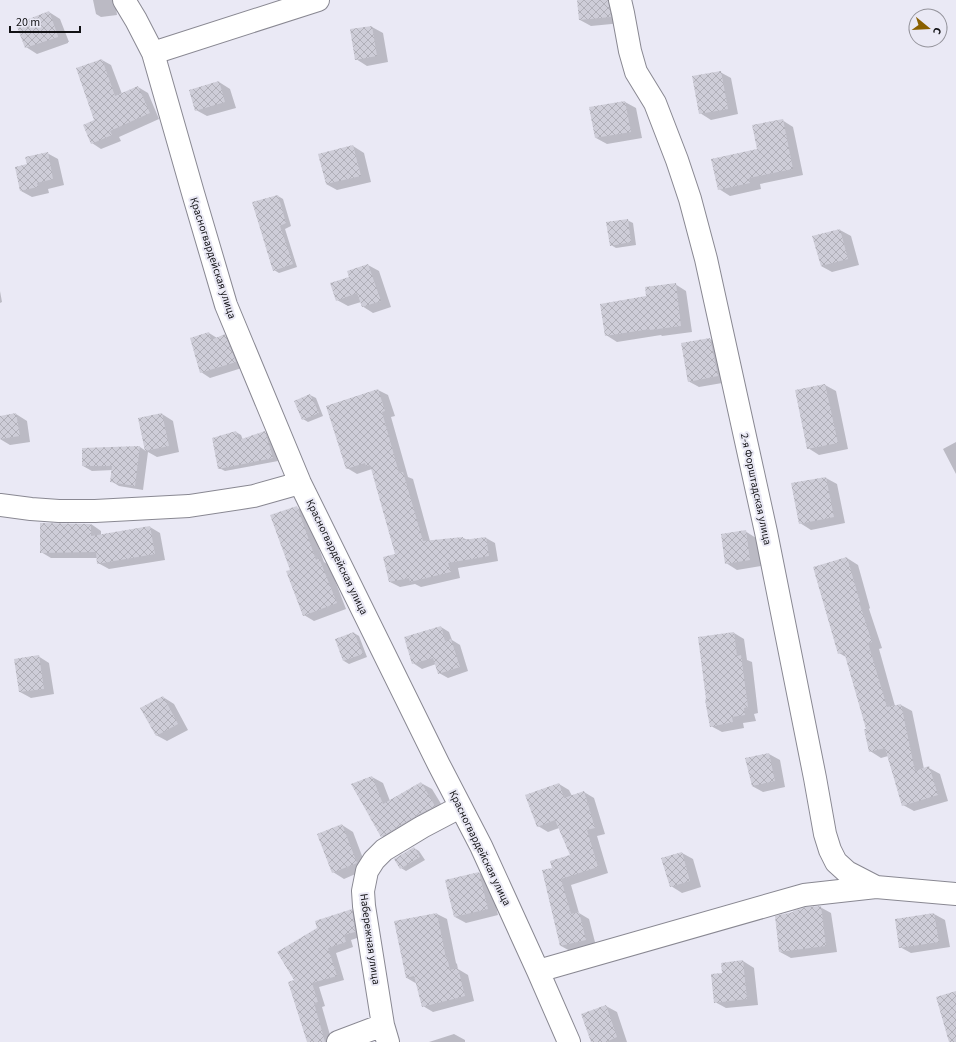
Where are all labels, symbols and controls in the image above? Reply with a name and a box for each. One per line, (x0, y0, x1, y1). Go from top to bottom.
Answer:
scale bar (10, 8, 80, 34)
north arrow (908, 8, 948, 48)
text: 20 m (16, 14, 40, 31)
text: С (929, 26, 945, 37)
street label: Красногвардейская улица (186, 195, 240, 321)
street label: 2-я Форштадская улица (737, 432, 775, 546)
street label: Красногвардейская улица (302, 497, 372, 617)
street label: Красногвардейская улица (445, 788, 515, 908)
street label: Набережная улица (356, 893, 384, 985)

